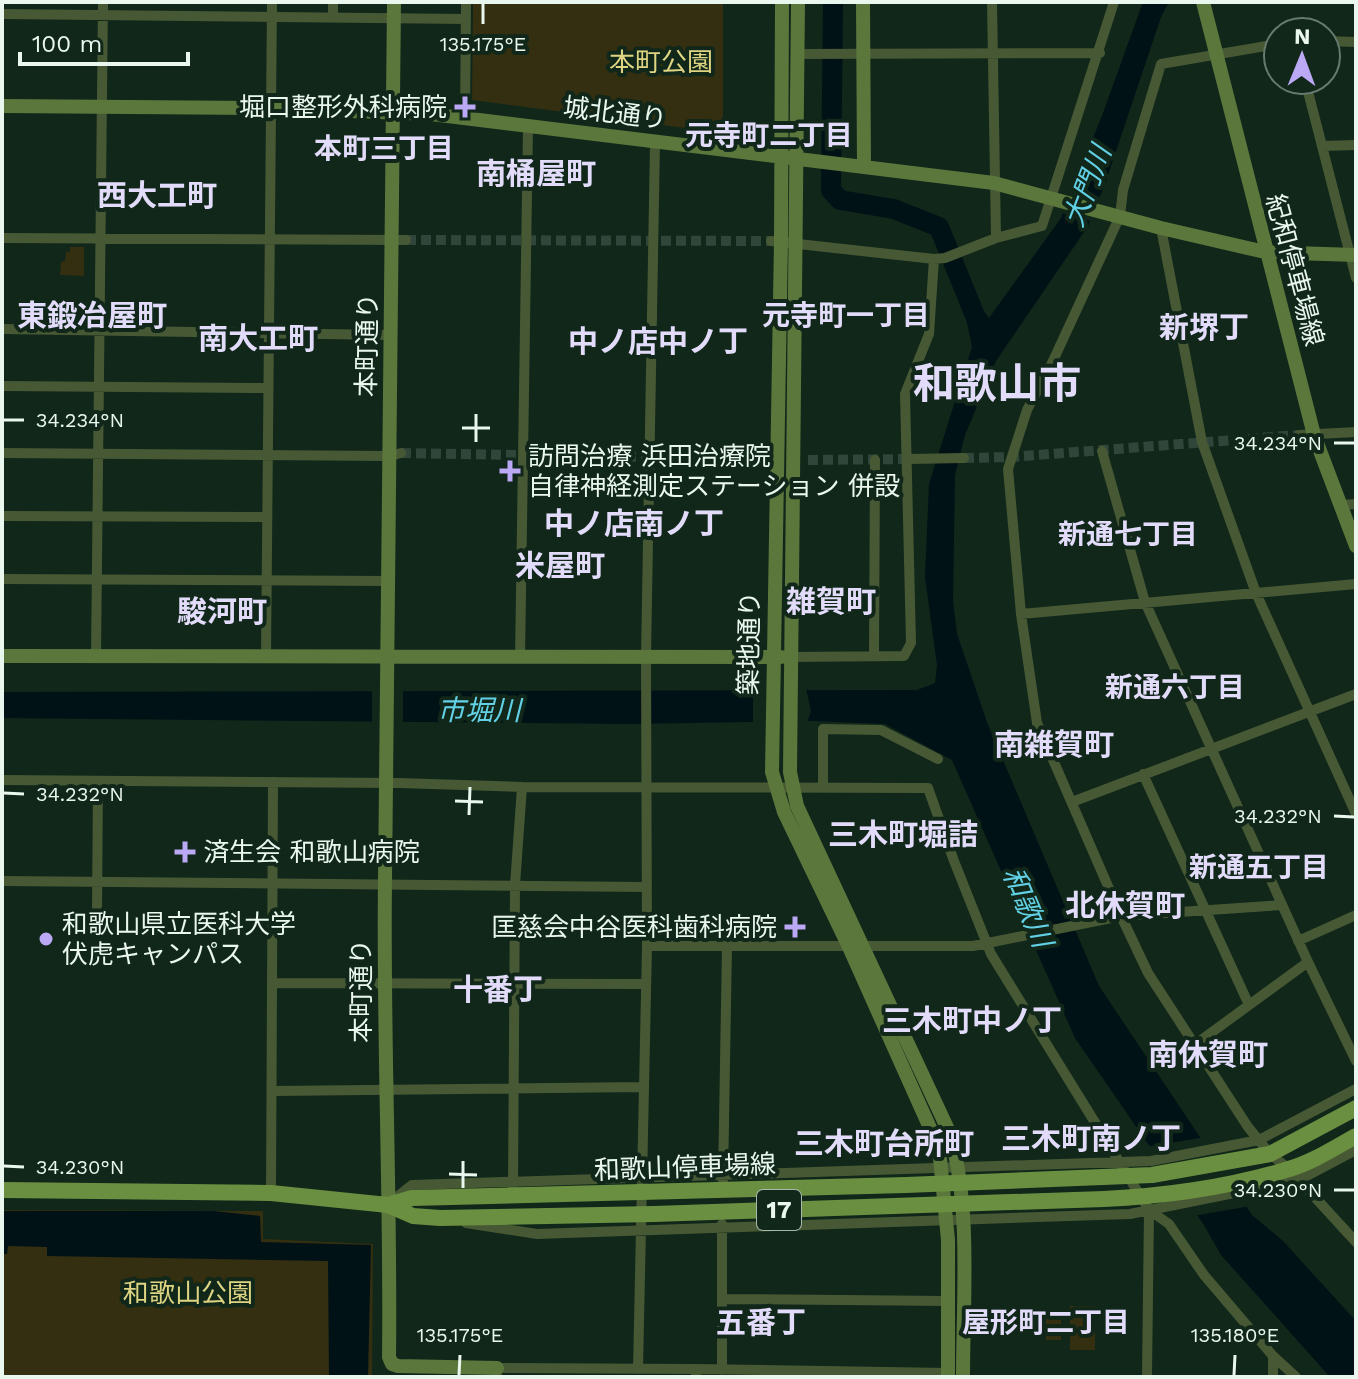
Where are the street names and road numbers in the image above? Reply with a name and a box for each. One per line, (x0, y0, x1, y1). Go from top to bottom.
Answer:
street label: 城北通り (562, 92, 668, 134)
street label: 紀和停車場線 (1260, 191, 1330, 349)
street label: 本町通り (351, 293, 383, 397)
street label: 築地通り (733, 591, 765, 695)
street label: 本町通り (346, 939, 376, 1043)
street label: 和歌山停車場線 (594, 1149, 776, 1185)
road number: 17 (757, 1190, 801, 1230)

